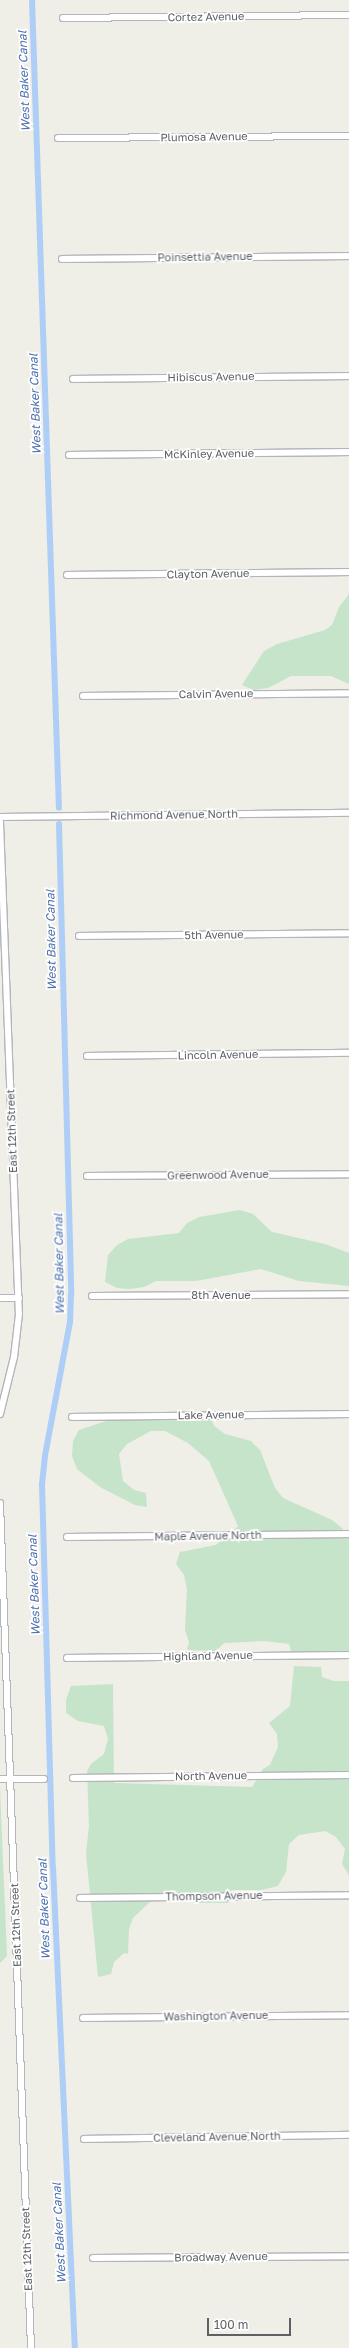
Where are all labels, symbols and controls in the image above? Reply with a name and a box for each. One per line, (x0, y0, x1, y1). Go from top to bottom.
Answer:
street label: Cortez Avenue (168, 10, 244, 24)
water label: West Baker Canal (15, 30, 33, 132)
street label: Plumosa Avenue (160, 130, 248, 144)
street label: Poinsettia Avenue (157, 250, 253, 264)
water label: West Baker Canal (26, 353, 44, 455)
street label: Hibiscus Avenue (167, 370, 255, 384)
street label: McKinley Avenue (164, 447, 254, 461)
street label: Clayton Avenue (166, 567, 250, 581)
street label: Calvin Avenue (179, 687, 253, 701)
street label: Richmond Avenue North (110, 807, 238, 823)
water label: West Baker Canal (43, 889, 59, 991)
street label: 5th Avenue (184, 928, 244, 942)
street label: Lincoln Avenue (178, 1048, 258, 1062)
street label: East 12th Street (4, 1089, 20, 1173)
street label: Greenwood Avenue (167, 1168, 269, 1182)
water label: West Baker Canal (51, 1213, 67, 1315)
street label: 8th Avenue (191, 1288, 251, 1302)
street label: Lake Avenue (178, 1408, 244, 1422)
street label: Maple Avenue North (154, 1528, 262, 1544)
water label: West Baker Canal (25, 1534, 43, 1636)
street label: Highland Avenue (163, 1649, 253, 1663)
street label: North Avenue (175, 1769, 247, 1783)
water label: West Baker Canal (35, 1858, 53, 1960)
street label: East 12th Street (8, 1883, 24, 1967)
street label: Thompson Avenue (165, 1889, 263, 1903)
street label: Washington Avenue (164, 2008, 268, 2024)
street label: Cleveland Avenue North (153, 2129, 281, 2145)
water label: West Baker Canal (49, 2182, 69, 2284)
street label: East 12th Street (19, 2207, 35, 2291)
street label: Broadway Avenue (174, 2250, 268, 2264)
scale bar (209, 2310, 293, 2336)
text: 100 m (214, 2317, 248, 2332)

